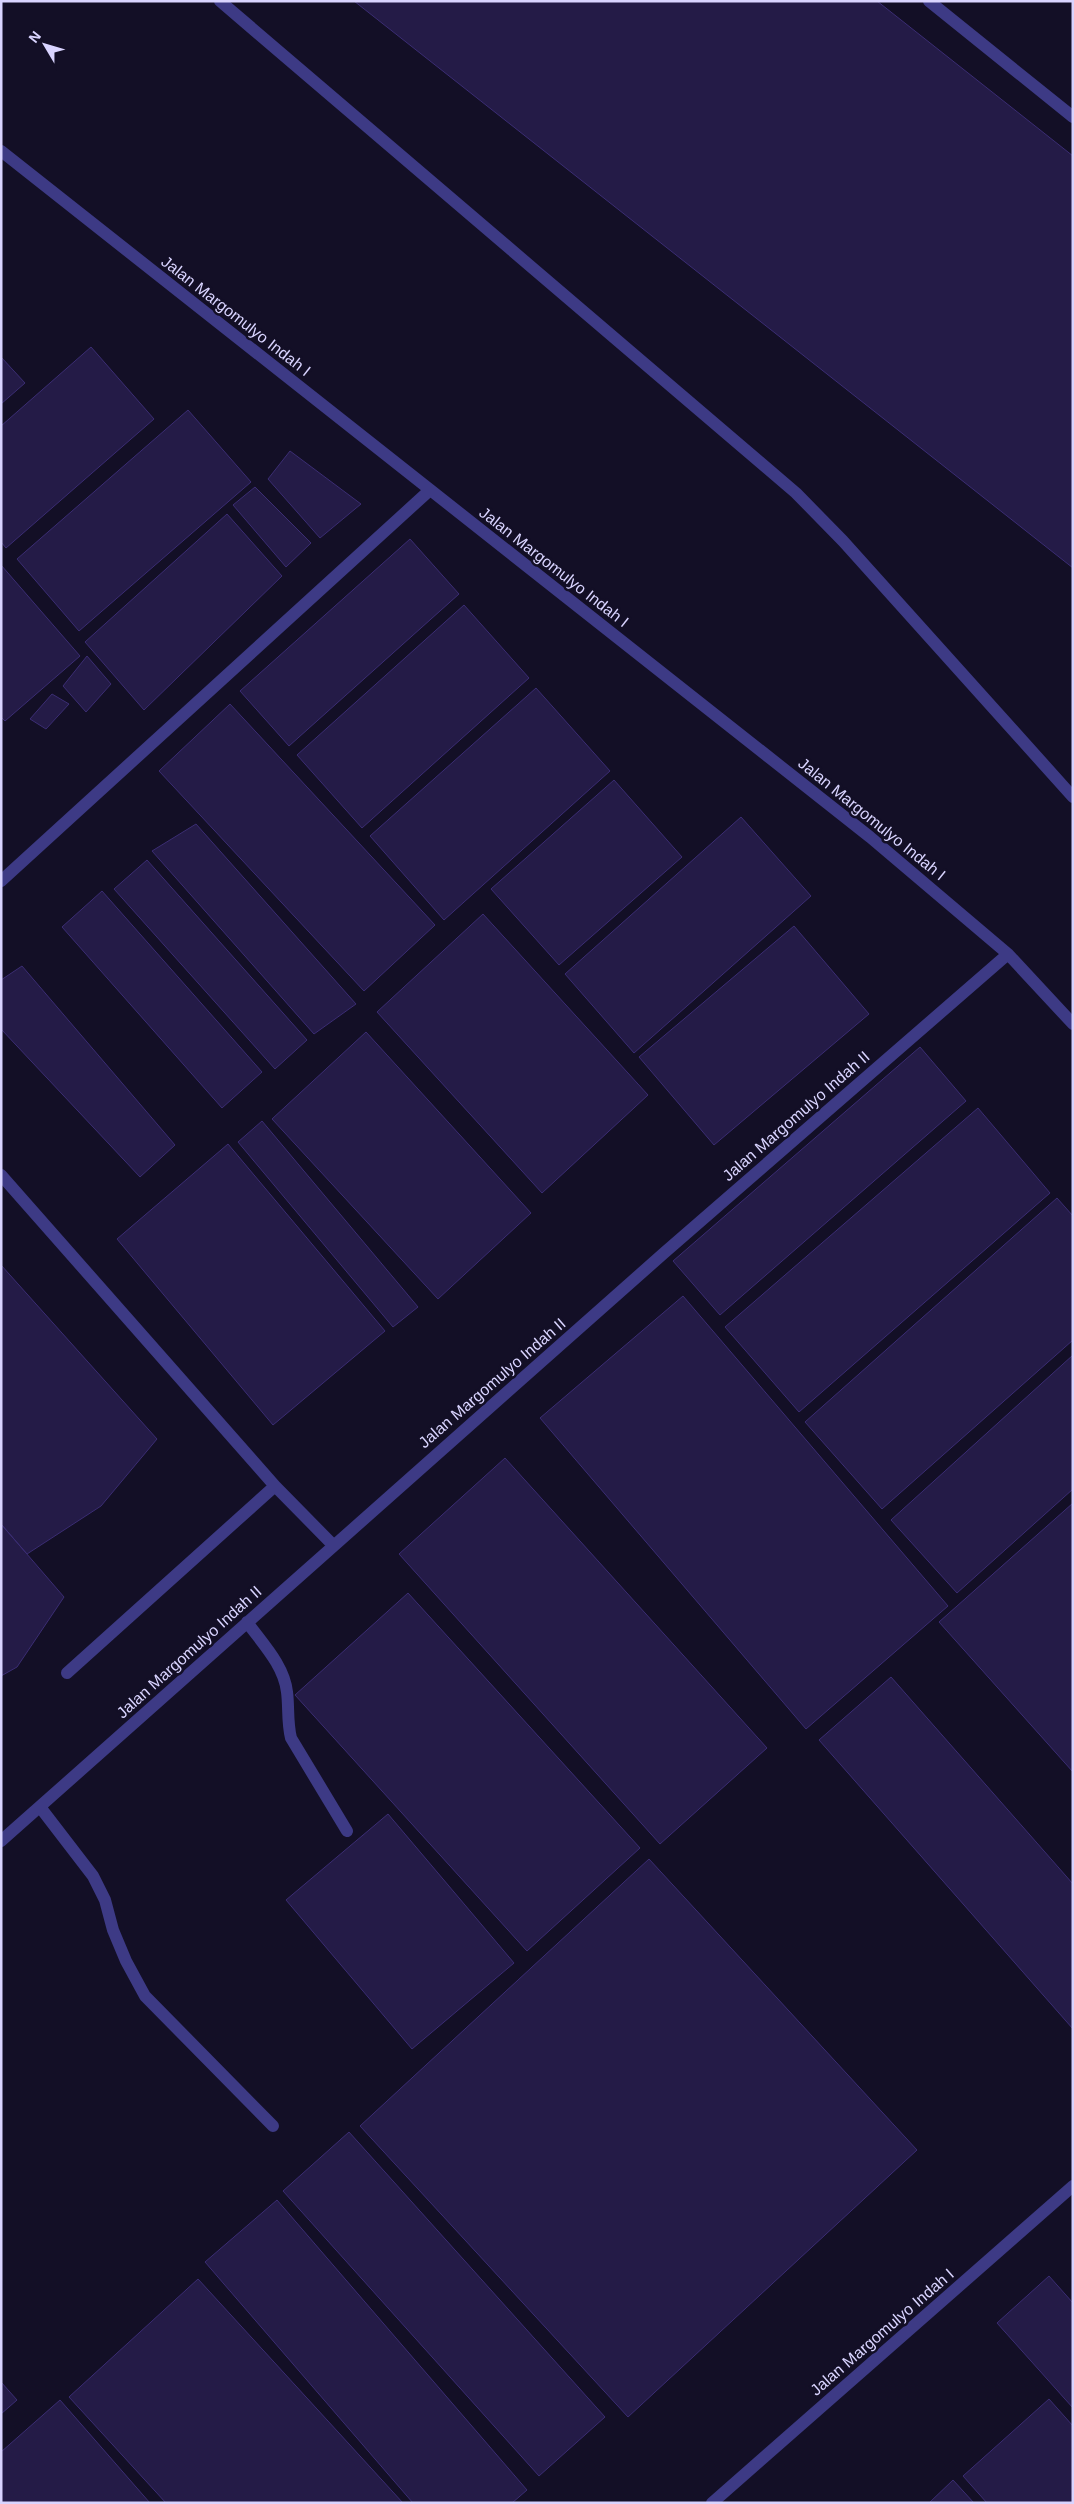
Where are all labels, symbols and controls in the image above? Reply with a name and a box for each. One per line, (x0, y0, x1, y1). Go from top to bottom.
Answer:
north arrow (20, 20, 70, 70)
text: N (25, 28, 44, 46)
street label: Jalan Margomulyo Indah I (158, 253, 314, 379)
street label: Jalan Margomulyo Indah I (476, 504, 632, 630)
street label: Jalan Margomulyo Indah I (795, 754, 949, 884)
street label: Jalan Margomulyo Indah II (719, 1048, 873, 1184)
street label: Jalan Margomulyo Indah II (415, 1315, 569, 1451)
street label: Jalan Margomulyo Indah II (113, 1583, 265, 1721)
street label: Jalan Margomulyo Indah I (807, 2265, 957, 2399)

